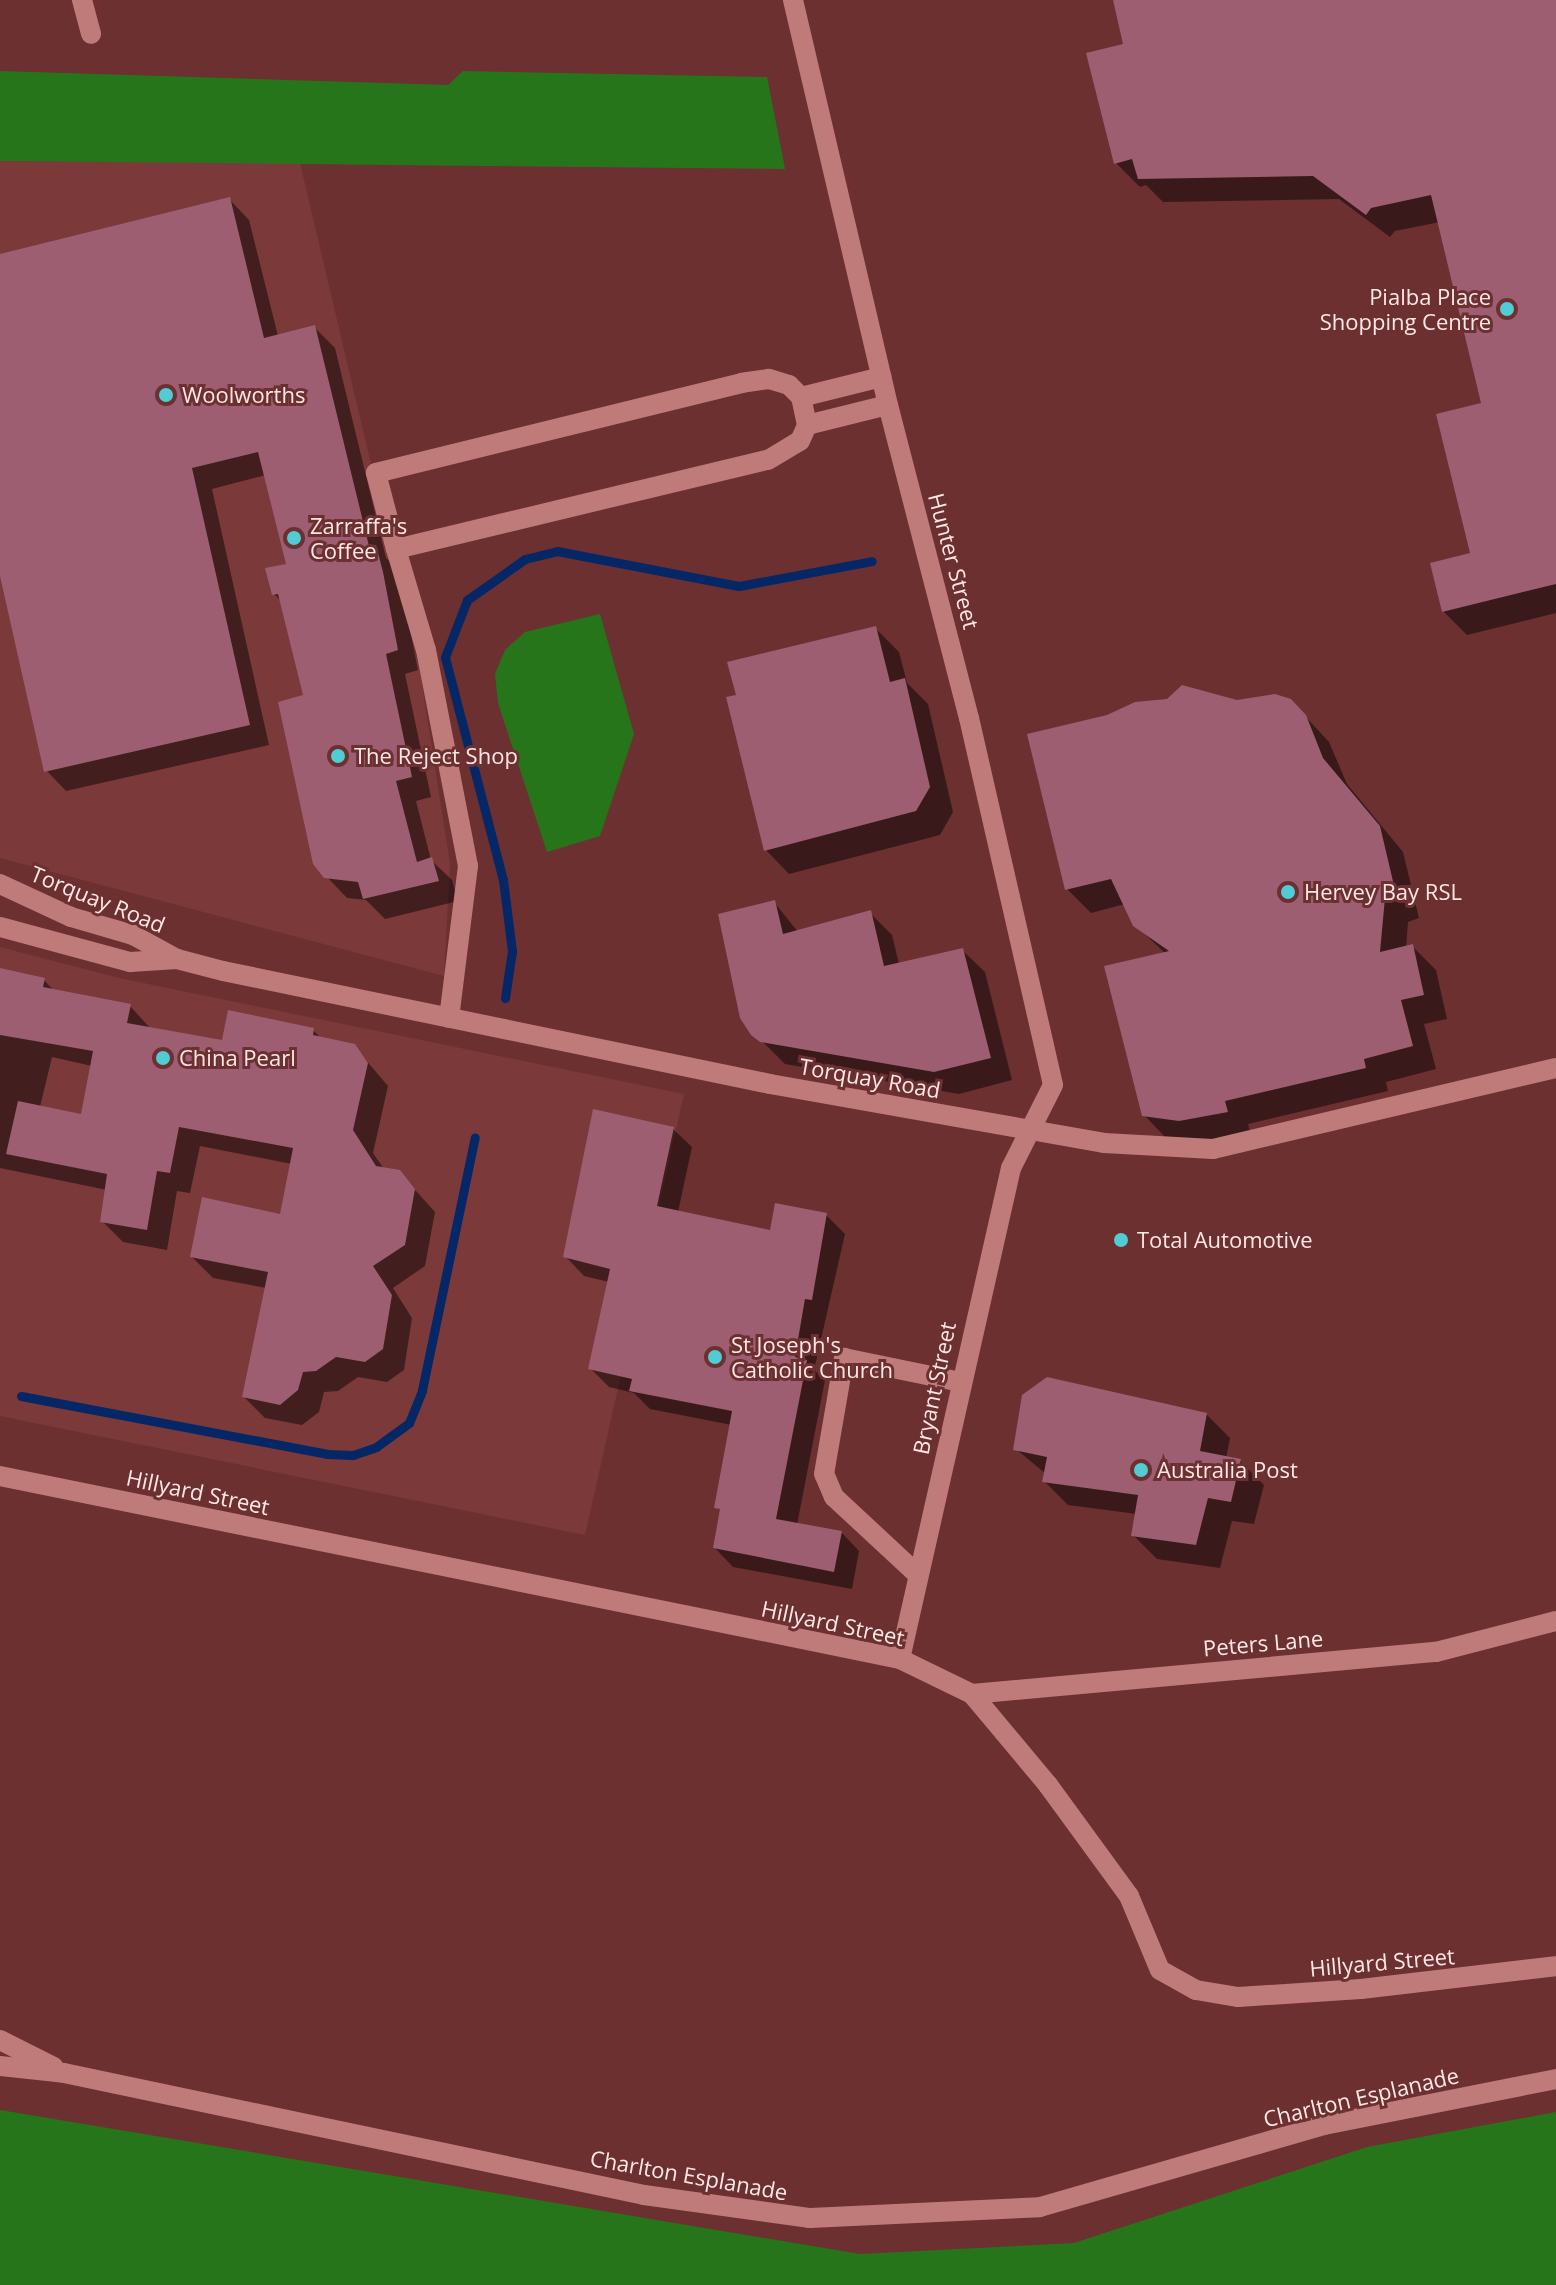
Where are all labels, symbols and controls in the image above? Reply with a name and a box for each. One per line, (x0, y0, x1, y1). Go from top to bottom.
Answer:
place label: Pialba Place Shopping Centre (1320, 283, 1491, 334)
marker: Pialba Place Shopping Centre (1498, 300, 1516, 318)
place label: Woolworths (182, 382, 305, 408)
marker: Woolworths (157, 386, 175, 404)
street label: Hunter Street (923, 490, 985, 632)
place label: Zarraffa's Coffee (310, 512, 407, 564)
marker: Zarraffa's Coffee (285, 529, 303, 547)
place label: The Reject Shop (354, 743, 518, 769)
marker: The Reject Shop (329, 747, 347, 765)
street label: Torquay Road (27, 860, 169, 938)
place label: Hervey Bay RSL (1304, 879, 1462, 905)
marker: Hervey Bay RSL (1279, 883, 1297, 901)
place label: China Pearl (179, 1045, 296, 1071)
marker: China Pearl (154, 1049, 172, 1067)
street label: Torquay Road (797, 1053, 943, 1103)
place label: Total Automotive (1137, 1227, 1313, 1253)
marker: Total Automotive (1112, 1231, 1130, 1249)
street label: Bryant Street (907, 1319, 961, 1457)
place label: St Joseph's Catholic Church (731, 1331, 893, 1382)
marker: St Joseph's Catholic Church (706, 1348, 724, 1366)
place label: Australia Post (1157, 1457, 1298, 1483)
marker: Australia Post (1132, 1461, 1150, 1479)
street label: Hillyard Street (124, 1464, 272, 1520)
street label: Hillyard Street (759, 1595, 907, 1651)
street label: Peters Lane (1202, 1625, 1324, 1661)
street label: Hillyard Street (1308, 1942, 1456, 1982)
street label: Charlton Esplanade (1261, 2062, 1461, 2132)
street label: Charlton Esplanade (588, 2145, 790, 2205)

